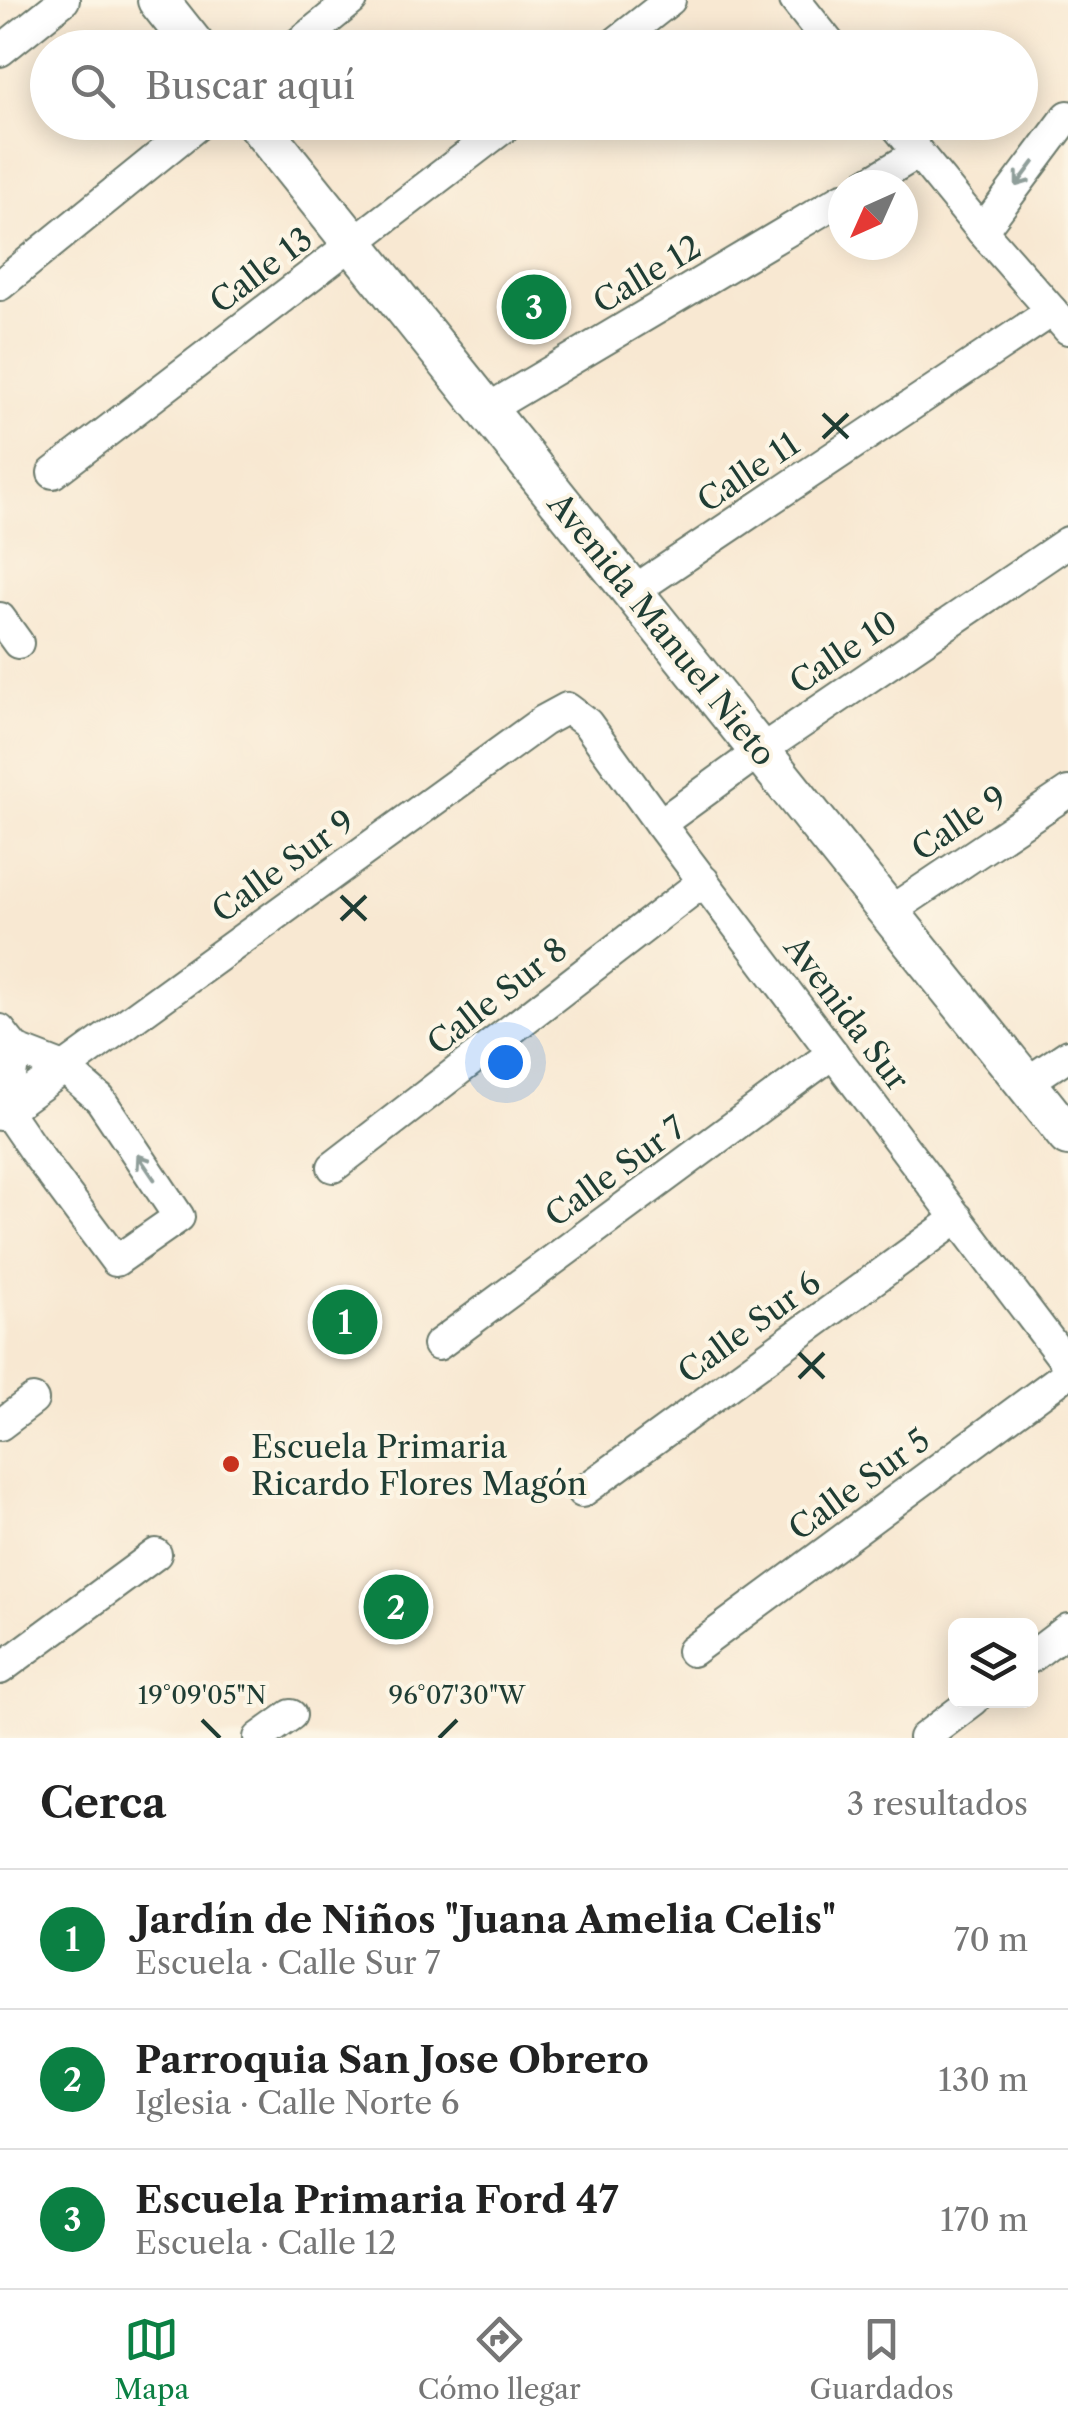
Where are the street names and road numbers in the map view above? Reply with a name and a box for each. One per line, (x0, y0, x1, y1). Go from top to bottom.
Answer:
street label: Calle 13 (202, 219, 320, 321)
street label: Calle 12 (586, 227, 708, 321)
street label: Calle 11 (690, 424, 806, 520)
street label: Avenida Manuel Nieto (539, 484, 784, 773)
street label: Calle 10 (782, 602, 904, 702)
street label: Calle 9 (904, 777, 1014, 869)
street label: Calle Sur 9 (204, 801, 362, 931)
street label: Avenida Sur (776, 927, 918, 1098)
street label: Calle Sur 8 (419, 929, 575, 1063)
street label: Calle Sur 7 (538, 1107, 693, 1235)
street label: Calle Sur 6 (670, 1262, 828, 1392)
street label: Calle Sur 5 (781, 1420, 937, 1548)

